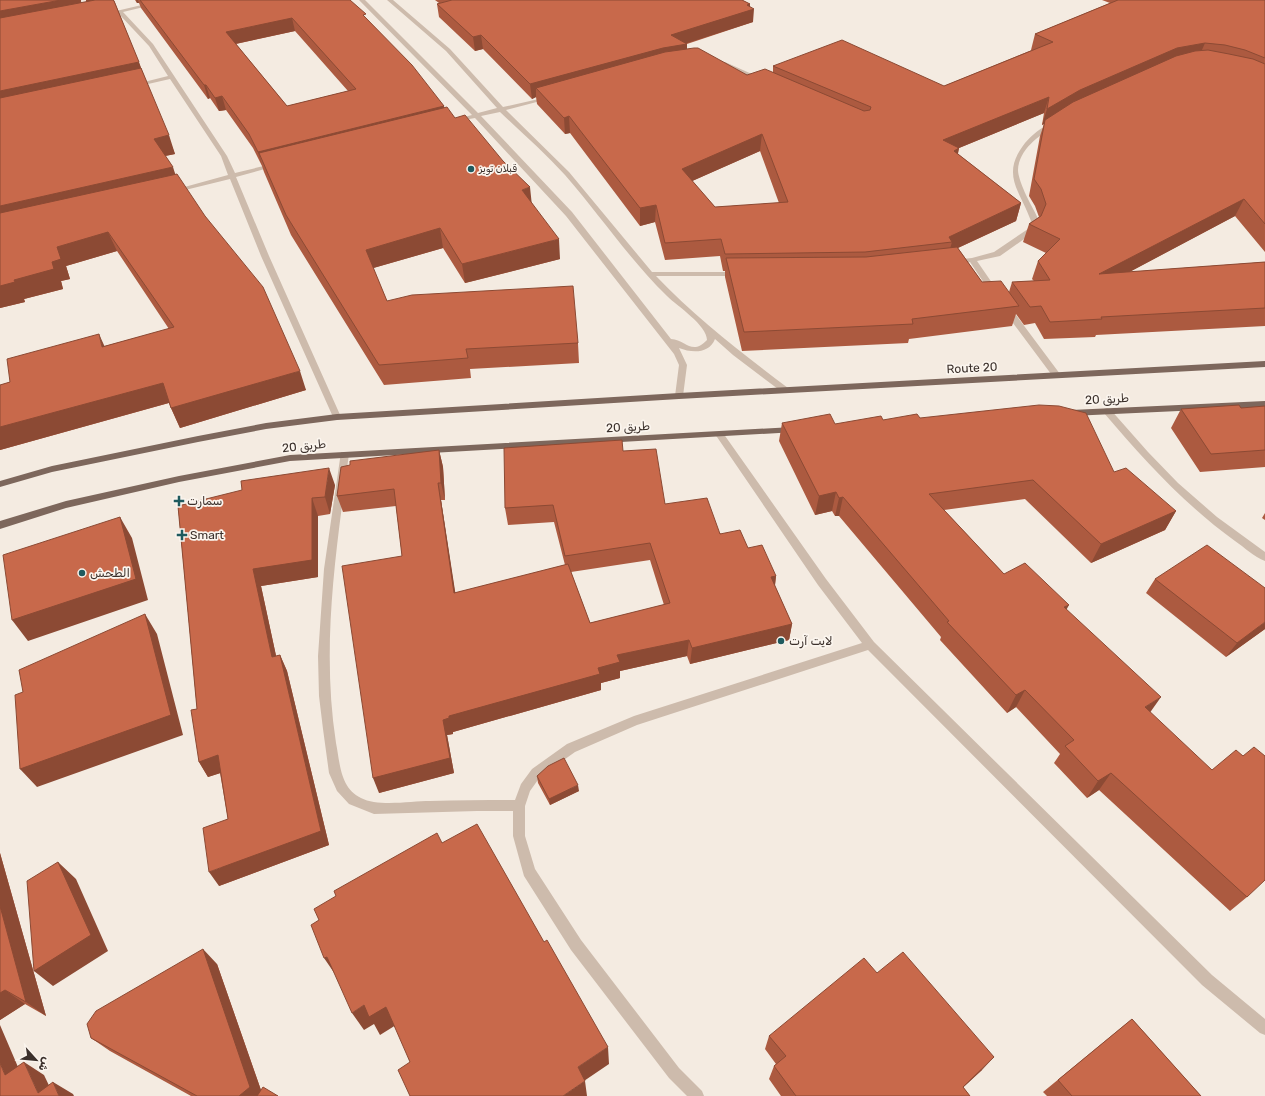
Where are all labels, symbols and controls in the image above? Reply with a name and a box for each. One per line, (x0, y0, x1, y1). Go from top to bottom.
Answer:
place label: قبلان تويز (478, 163, 517, 175)
marker: قبلان تويز (466, 164, 476, 174)
street label: Route 20 (946, 360, 998, 376)
street label: طريق 20 (1085, 391, 1129, 408)
street label: طريق 20 (606, 419, 650, 436)
street label: طريق 20 (281, 437, 327, 456)
place label: سمارت (187, 494, 223, 509)
marker: سمارت (174, 496, 184, 506)
place label: Smart (190, 528, 224, 542)
marker: Smart (177, 530, 187, 540)
place label: الطحش (90, 566, 130, 580)
marker: الطحش (77, 568, 87, 578)
place label: لايت آرت (789, 634, 832, 649)
marker: لايت آرت (776, 636, 786, 646)
north arrow (16, 1040, 56, 1080)
text: ش (35, 1055, 53, 1074)

